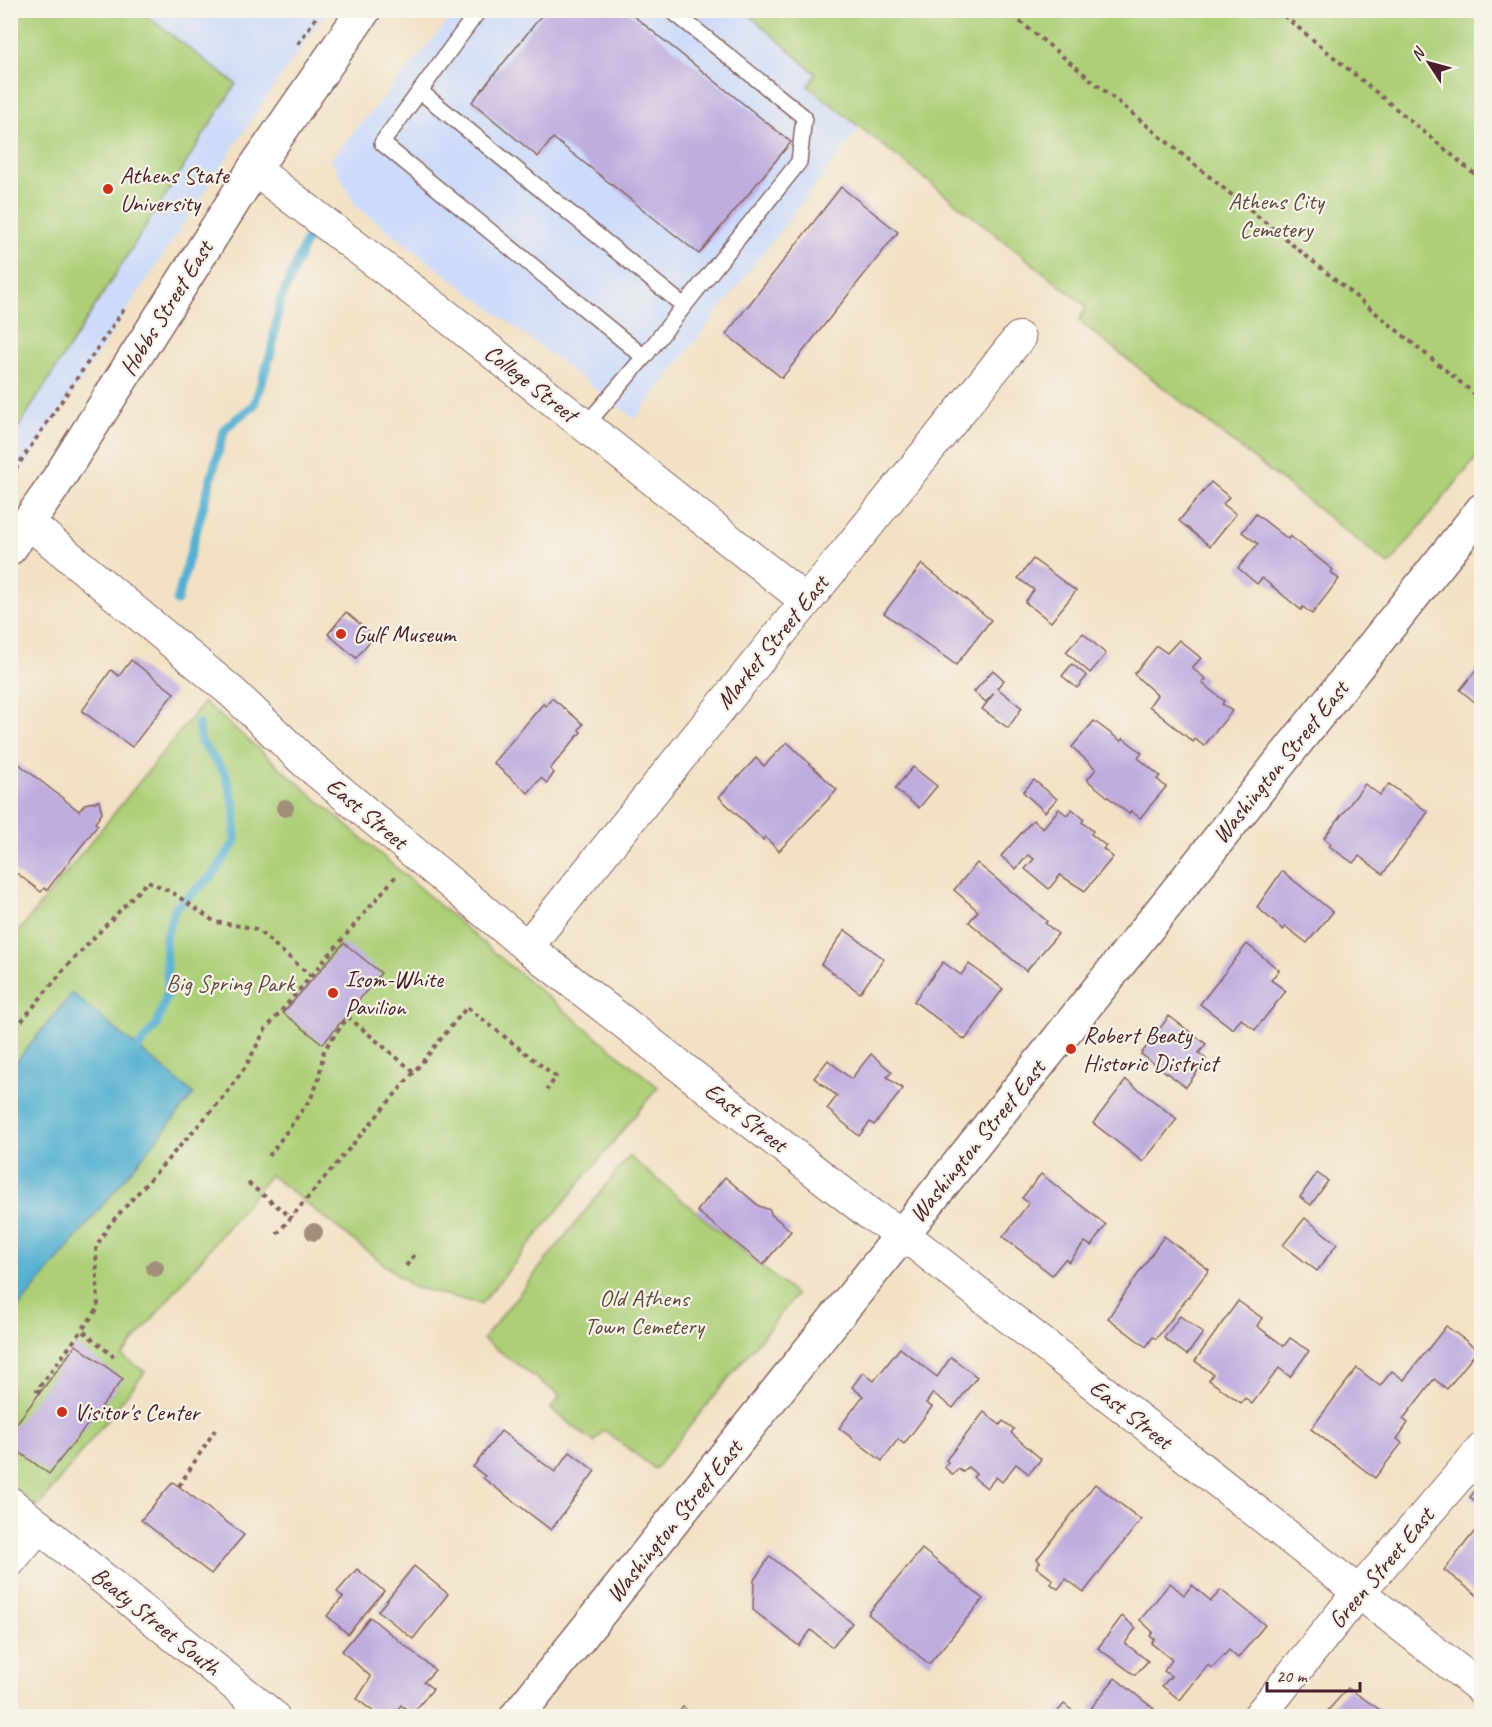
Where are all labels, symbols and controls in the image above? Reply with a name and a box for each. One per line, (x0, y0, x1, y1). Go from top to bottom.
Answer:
north arrow (1399, 33, 1459, 93)
text: N (1407, 42, 1430, 65)
place label: Athens State University (120, 160, 231, 218)
marker: Athens State University (101, 182, 115, 196)
park label: Athens City Cemetery (1228, 186, 1326, 244)
street label: Hobbs Street East (113, 233, 220, 381)
street label: College Street (478, 337, 586, 431)
street label: Market Street East (709, 568, 836, 715)
place label: Gulf Museum (353, 619, 458, 649)
marker: Gulf Museum (334, 627, 348, 641)
street label: Washington Street East (1205, 673, 1356, 849)
street label: East Street (320, 770, 415, 857)
place label: Isom-White Pavilion (345, 964, 445, 1022)
park label: Big Spring Park (166, 968, 296, 998)
marker: Isom-White Pavilion (326, 986, 340, 1000)
place label: Robert Beaty Historic District (1083, 1020, 1221, 1078)
marker: Robert Beaty Historic District (1064, 1042, 1078, 1056)
street label: Washington Street East (902, 1052, 1053, 1228)
street label: East Street (699, 1075, 795, 1160)
park label: Old Athens Town Cemetery (584, 1283, 705, 1341)
street label: East Street (1084, 1372, 1180, 1457)
place label: Visitor's Center (74, 1397, 201, 1427)
marker: Visitor's Center (55, 1405, 69, 1419)
street label: Washington Street East (599, 1432, 750, 1608)
street label: Green Street East (1322, 1500, 1442, 1635)
street label: Beaty Street South (85, 1560, 228, 1683)
scale bar (1267, 1655, 1360, 1693)
text: 20 m (1276, 1665, 1309, 1687)

